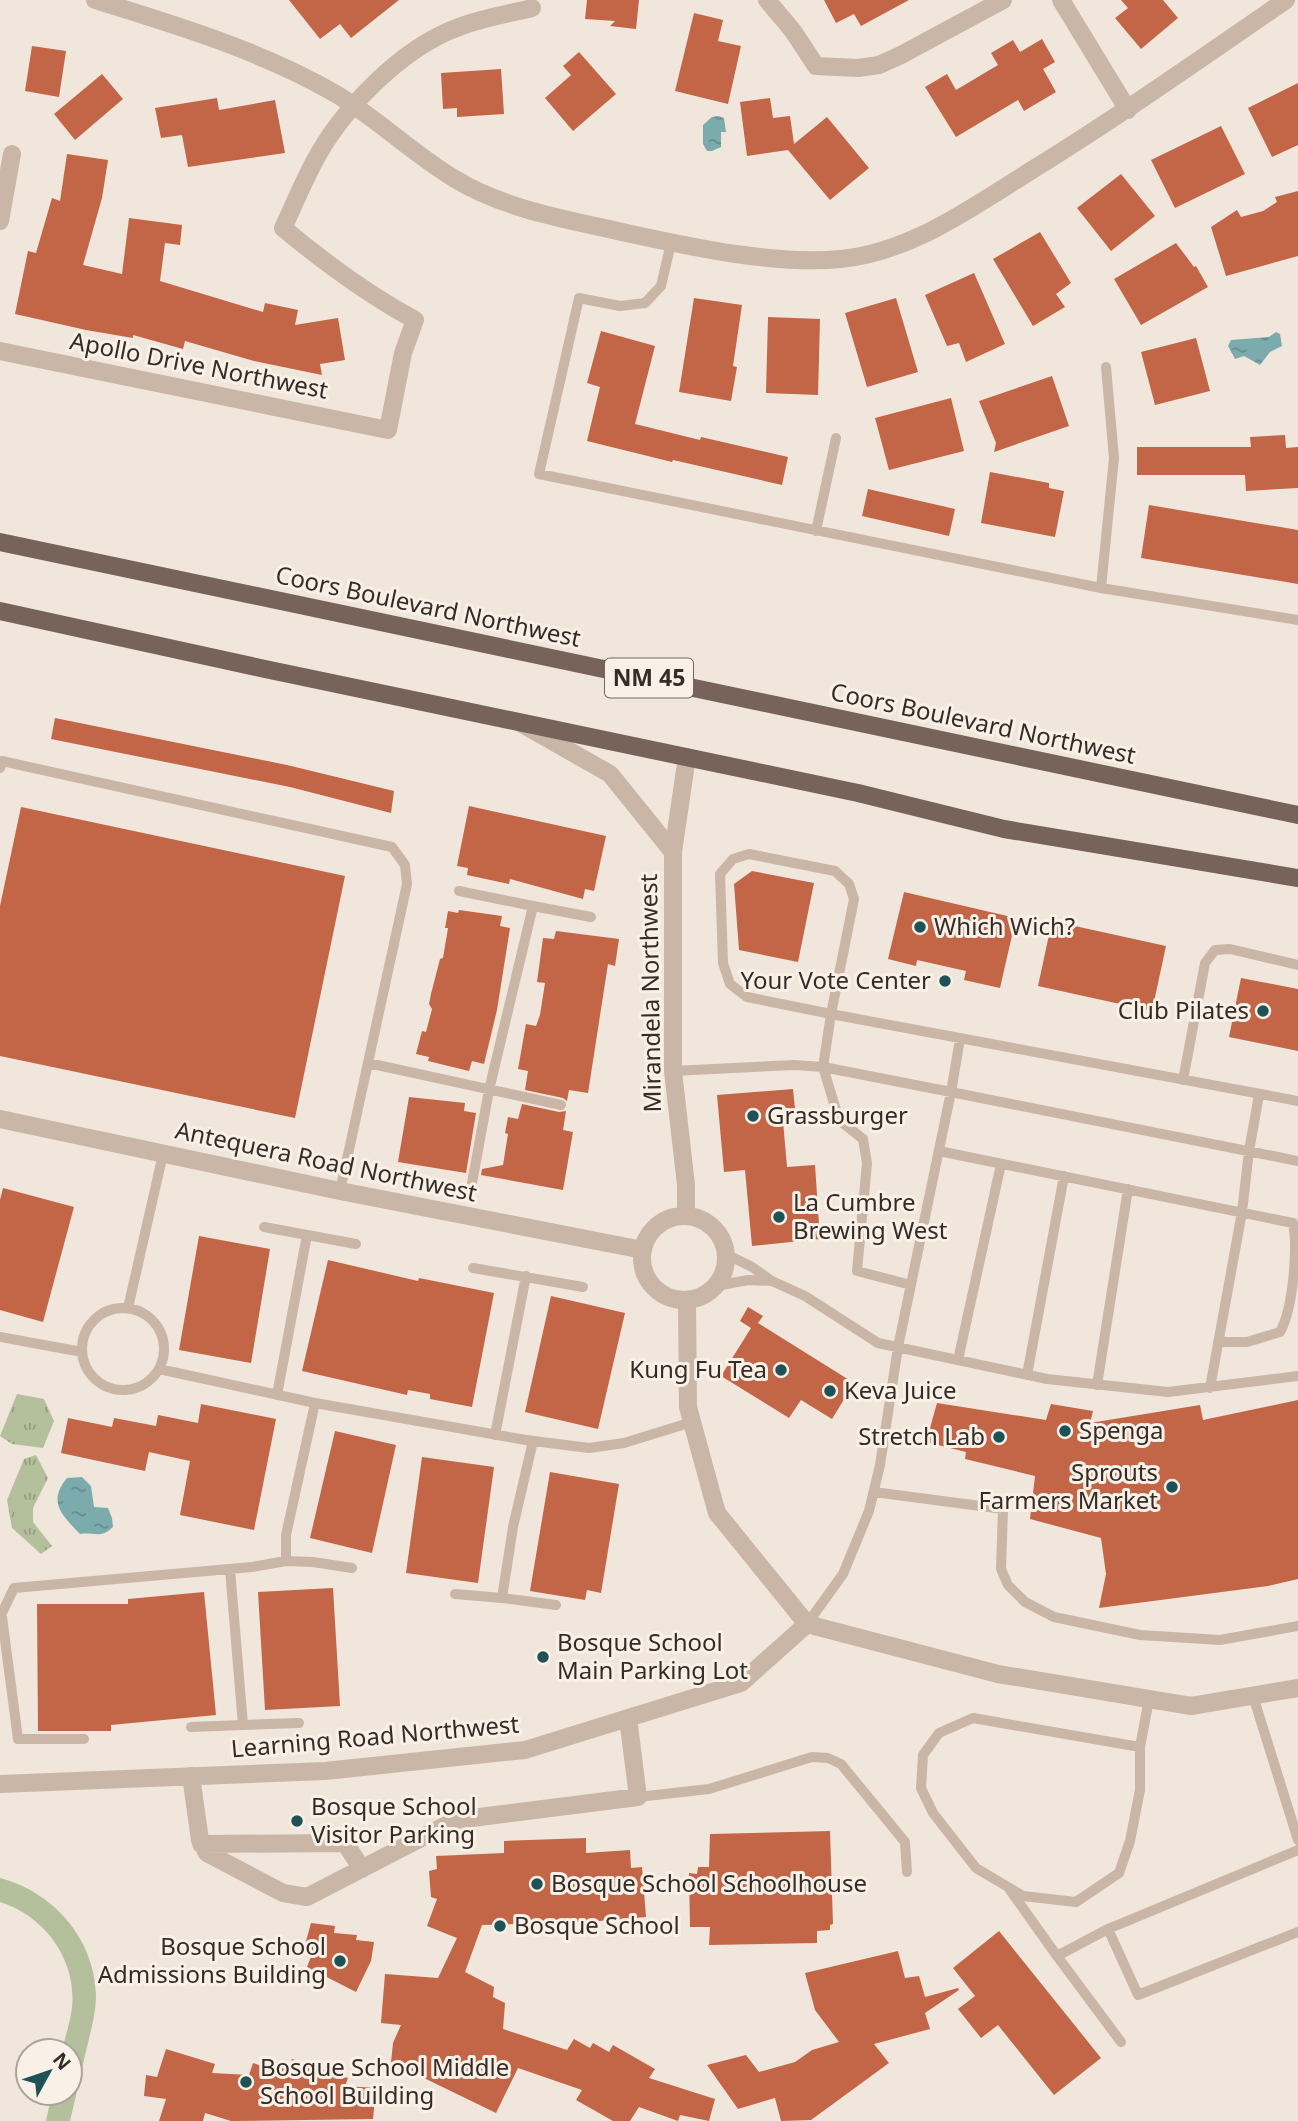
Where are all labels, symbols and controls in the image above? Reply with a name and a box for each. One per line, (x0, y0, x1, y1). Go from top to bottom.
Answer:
street label: Apollo Drive Northwest (67, 323, 331, 406)
street label: Coors Boulevard Northwest (273, 557, 584, 654)
road number: NM 45 (605, 658, 693, 698)
street label: Coors Boulevard Northwest (828, 674, 1139, 771)
street label: Mirandela Northwest (631, 873, 668, 1113)
place label: Which Wich? (934, 909, 1075, 942)
marker: Which Wich? (912, 919, 928, 935)
place label: Your Vote Center (741, 963, 931, 996)
marker: Your Vote Center (937, 973, 953, 989)
place label: Club Pilates (1118, 993, 1249, 1026)
marker: Club Pilates (1255, 1003, 1271, 1019)
place label: Grassburger (767, 1098, 908, 1131)
marker: Grassburger (745, 1108, 761, 1124)
street label: Antequera Road Northwest (173, 1112, 480, 1209)
place label: La Cumbre Brewing West (793, 1185, 948, 1246)
marker: La Cumbre Brewing West (771, 1209, 787, 1225)
place label: Kung Fu Tea (629, 1352, 767, 1385)
marker: Kung Fu Tea (773, 1362, 789, 1378)
place label: Keva Juice (844, 1373, 956, 1406)
marker: Keva Juice (822, 1383, 838, 1399)
place label: Spenga (1079, 1413, 1164, 1446)
place label: Stretch Lab (858, 1419, 985, 1452)
marker: Spenga (1057, 1423, 1073, 1439)
marker: Stretch Lab (991, 1429, 1007, 1445)
place label: Sprouts Farmers Market (978, 1455, 1158, 1516)
marker: Sprouts Farmers Market (1164, 1479, 1180, 1495)
place label: Bosque School Main Parking Lot (557, 1625, 748, 1686)
marker: Bosque School Main Parking Lot (535, 1649, 551, 1665)
street label: Learning Road Northwest (229, 1706, 521, 1765)
place label: Bosque School Visitor Parking (311, 1789, 477, 1850)
marker: Bosque School Visitor Parking (289, 1813, 305, 1829)
place label: Bosque School Schoolhouse (551, 1866, 867, 1899)
marker: Bosque School Schoolhouse (529, 1876, 545, 1892)
place label: Bosque School (514, 1908, 680, 1941)
marker: Bosque School (492, 1918, 508, 1934)
place label: Bosque School Admissions Building (98, 1929, 326, 1990)
marker: Bosque School Admissions Building (332, 1953, 348, 1969)
north arrow (14, 2037, 84, 2107)
text: N (47, 2047, 77, 2075)
place label: Bosque School Middle School Building (260, 2050, 509, 2111)
marker: Bosque School Middle School Building (238, 2074, 254, 2090)

